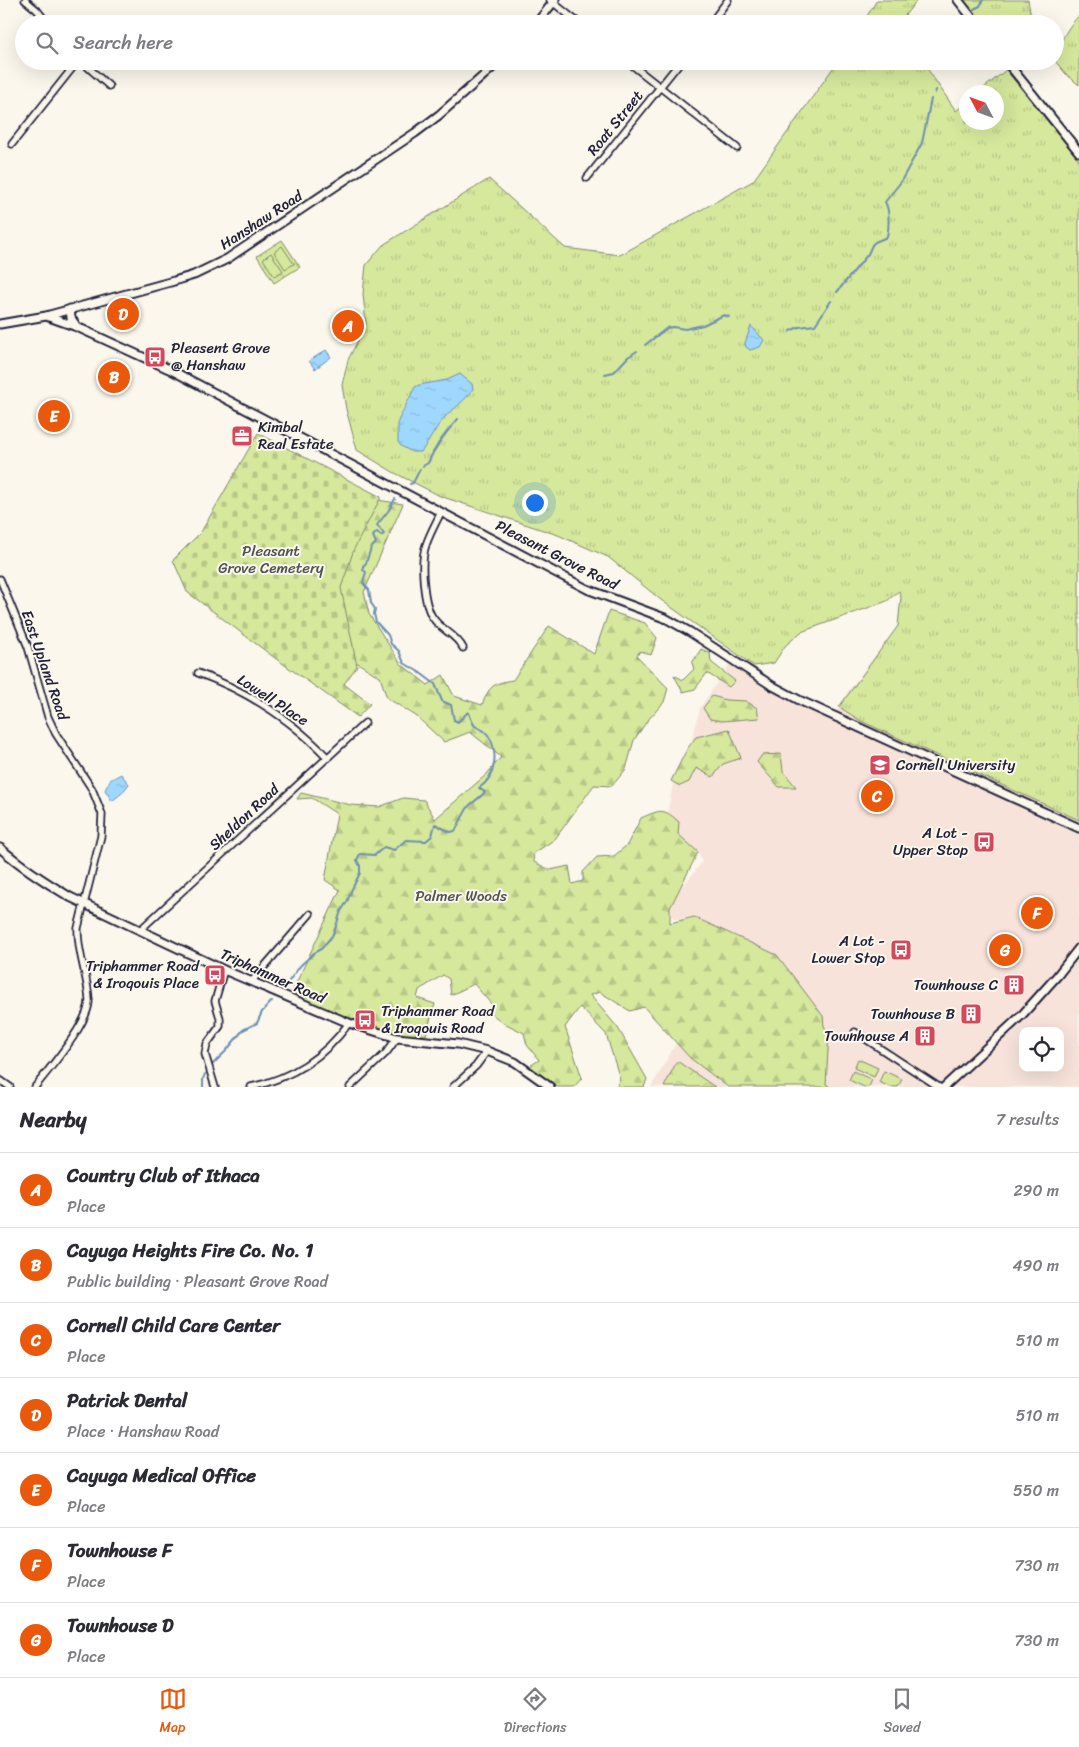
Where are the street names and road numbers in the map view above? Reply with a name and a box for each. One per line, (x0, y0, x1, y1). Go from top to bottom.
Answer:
street label: Roat Street (580, 84, 650, 162)
street label: Hanshaw Road (214, 183, 309, 257)
street label: Pleasant Grove Road (491, 513, 624, 598)
street label: East Upland Road (14, 606, 76, 725)
street label: Lowell Place (232, 667, 314, 733)
street label: Sheldon Road (203, 776, 286, 857)
street label: Triphammer Road (216, 941, 331, 1011)

